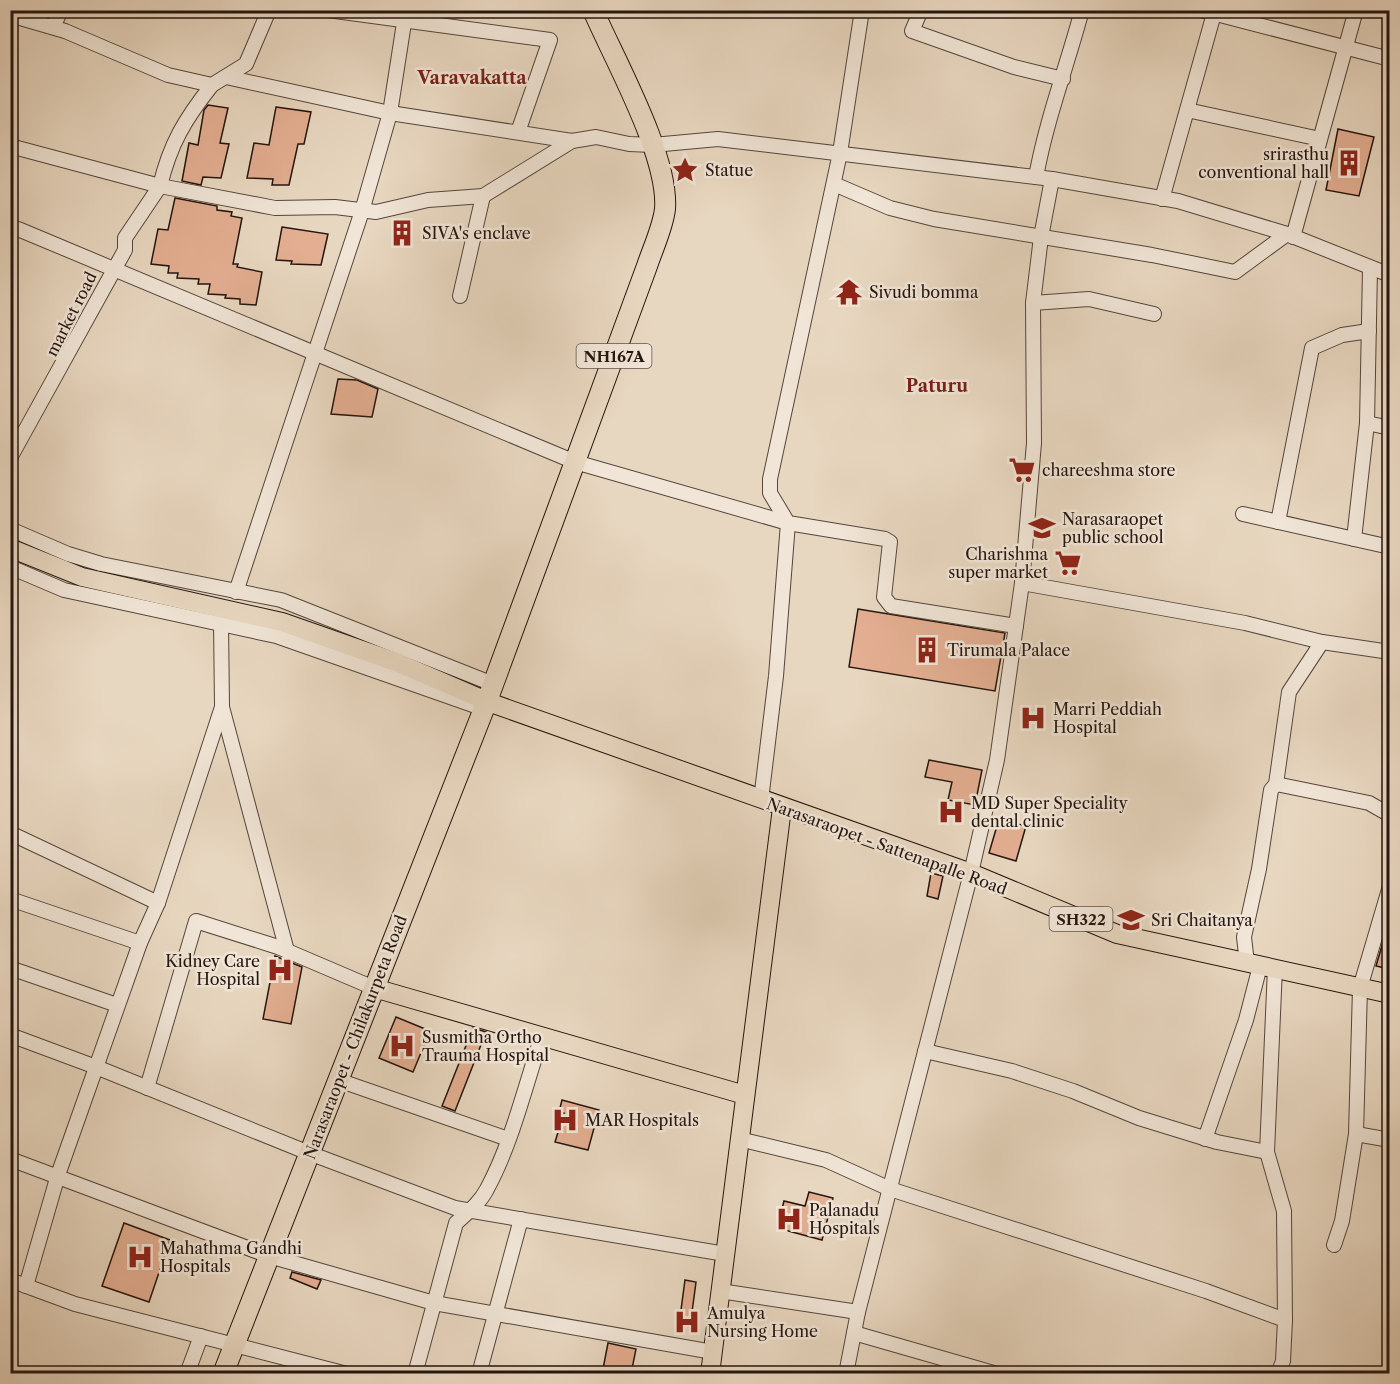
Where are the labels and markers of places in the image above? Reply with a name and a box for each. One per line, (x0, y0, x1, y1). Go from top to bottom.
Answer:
place label: srirasthu conventional hall (1198, 144, 1329, 182)
building icon: srirasthu conventional hall (1334, 148, 1364, 178)
place icon: Statue (670, 155, 700, 185)
place label: Statue (705, 160, 753, 180)
building icon: SIVA's enclave (387, 218, 417, 248)
place label: SIVA's enclave (422, 223, 531, 243)
temple icon: Sivudi bomma (834, 277, 864, 307)
place label: Sivudi bomma (869, 282, 979, 302)
supermarket icon: chareeshma store (1007, 455, 1037, 485)
place label: chareeshma store (1042, 460, 1176, 480)
place label: Narasaraopet public school (1062, 509, 1164, 547)
school or university icon: Narasaraopet public school (1027, 513, 1057, 543)
place label: Charishma super market (948, 544, 1049, 582)
supermarket icon: Charishma super market (1053, 548, 1083, 578)
building icon: Tirumala Palace (912, 635, 942, 665)
place label: Tirumala Palace (947, 640, 1070, 660)
place label: Marri Peddiah Hospital (1053, 699, 1162, 737)
hospital icon: Marri Peddiah Hospital (1018, 703, 1048, 733)
place label: MD Super Speciality dental clinic (971, 793, 1129, 831)
hospital icon: MD Super Speciality dental clinic (936, 797, 966, 827)
school or university icon: Sri Chaitanya (1116, 905, 1146, 935)
place label: Sri Chaitanya (1151, 910, 1253, 930)
place label: Kidney Care Hospital (165, 951, 260, 989)
hospital icon: Kidney Care Hospital (265, 955, 295, 985)
place label: Susmitha Ortho Trauma Hospital (422, 1027, 549, 1065)
hospital icon: Susmitha Ortho Trauma Hospital (387, 1031, 417, 1061)
hospital icon: MAR Hospitals (550, 1105, 580, 1135)
place label: MAR Hospitals (585, 1110, 699, 1130)
place label: Palanadu Hospitals (809, 1200, 880, 1238)
hospital icon: Palanadu Hospitals (774, 1204, 804, 1234)
place label: Mahathma Gandhi Hospitals (160, 1238, 302, 1276)
hospital icon: Mahathma Gandhi Hospitals (125, 1242, 155, 1272)
place label: Amulya Nursing Home (706, 1303, 818, 1341)
hospital icon: Amulya Nursing Home (672, 1307, 702, 1337)

